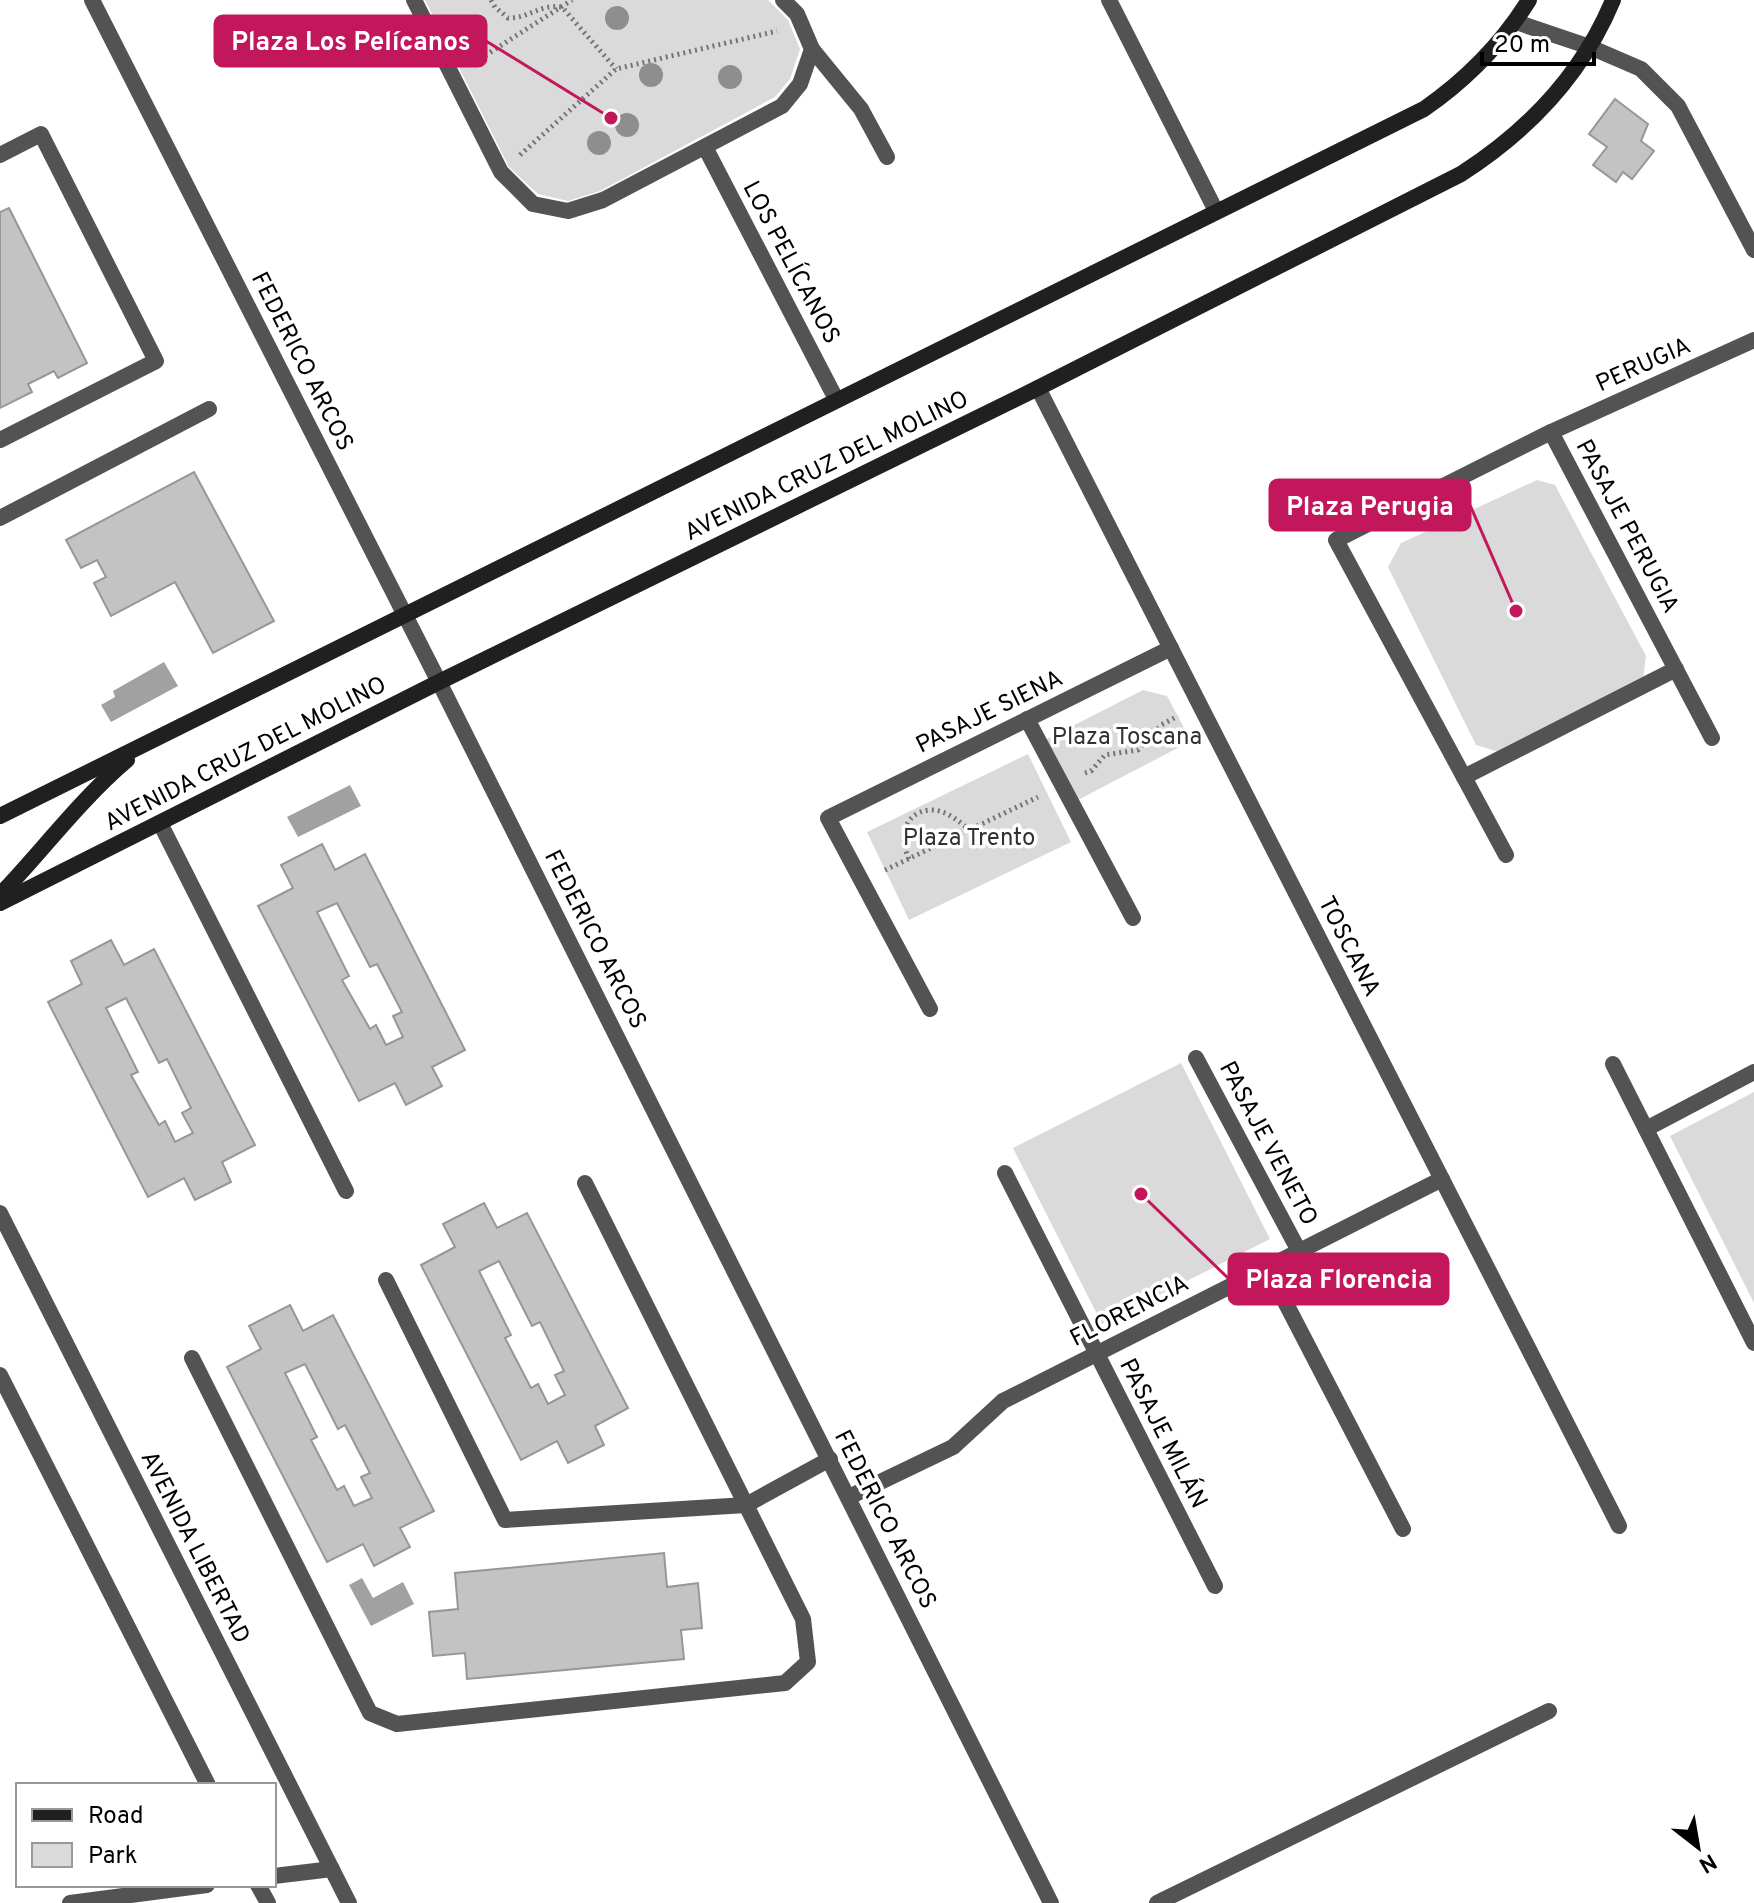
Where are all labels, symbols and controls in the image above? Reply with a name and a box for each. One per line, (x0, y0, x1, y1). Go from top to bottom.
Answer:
callout: Plaza Los Pelícanos (215, 16, 486, 66)
scale bar (1482, 16, 1594, 66)
text: Plaza Los Pelícanos (231, 27, 471, 60)
text: 20 m (1494, 31, 1550, 61)
street label: LOS PELÍCANOS (735, 175, 848, 350)
street label: FEDERICO ARCOS (243, 267, 359, 456)
street label: PERUGIA (1592, 332, 1696, 400)
street label: AVENIDA CRUZ DEL MOLINO (680, 385, 974, 549)
street label: PASAJE PERUGIA (1568, 435, 1685, 619)
callout: Plaza Perugia (1270, 480, 1470, 530)
text: Plaza Perugia (1286, 492, 1454, 525)
street label: PASAJE SIENA (912, 664, 1068, 761)
street label: AVENIDA CRUZ DEL MOLINO (100, 671, 392, 839)
park label: Plaza Toscana (1052, 723, 1202, 753)
park label: Plaza Trento (903, 824, 1035, 854)
street label: FEDERICO ARCOS (536, 845, 652, 1034)
street label: TOSCANA (1310, 892, 1386, 1002)
street label: PASAJE VENETO (1211, 1057, 1323, 1231)
callout: Plaza Florencia (1229, 1254, 1448, 1304)
text: Plaza Florencia (1246, 1265, 1432, 1298)
street label: FLORENCIA (1065, 1269, 1194, 1355)
street label: PASAJE MILÁN (1112, 1353, 1215, 1514)
street label: FEDERICO ARCOS (826, 1425, 942, 1614)
street label: AVENIDA LIBERTAD (133, 1447, 256, 1649)
legend (16, 1783, 276, 1887)
text: Road (88, 1802, 144, 1832)
north arrow (1658, 1807, 1738, 1887)
text: Park (88, 1842, 138, 1872)
text: N (1693, 1846, 1721, 1878)

